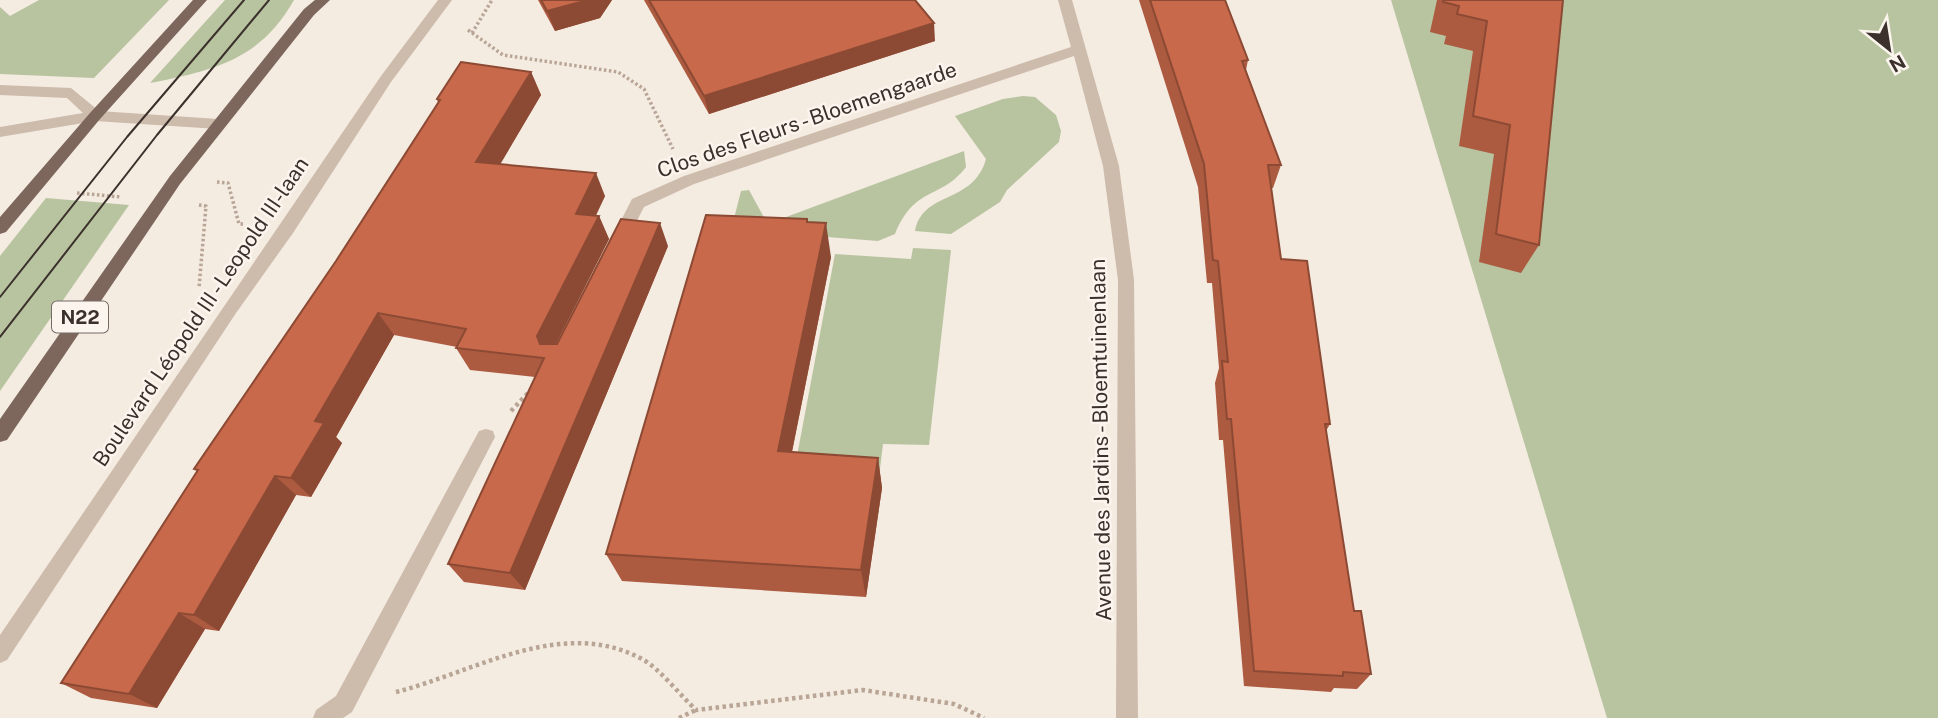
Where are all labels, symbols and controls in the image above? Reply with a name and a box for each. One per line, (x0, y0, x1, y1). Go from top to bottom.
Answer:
north arrow (1854, 14, 1924, 84)
text: N (1886, 50, 1909, 77)
street label: Clos des Fleurs - Bloemengaarde (654, 56, 960, 183)
street label: Boulevard Léopold III - Leopold III-laan (87, 152, 314, 471)
street label: Avenue des Jardins - Bloemtuinenlaan (1085, 259, 1116, 621)
road number: N22 (52, 302, 108, 332)

